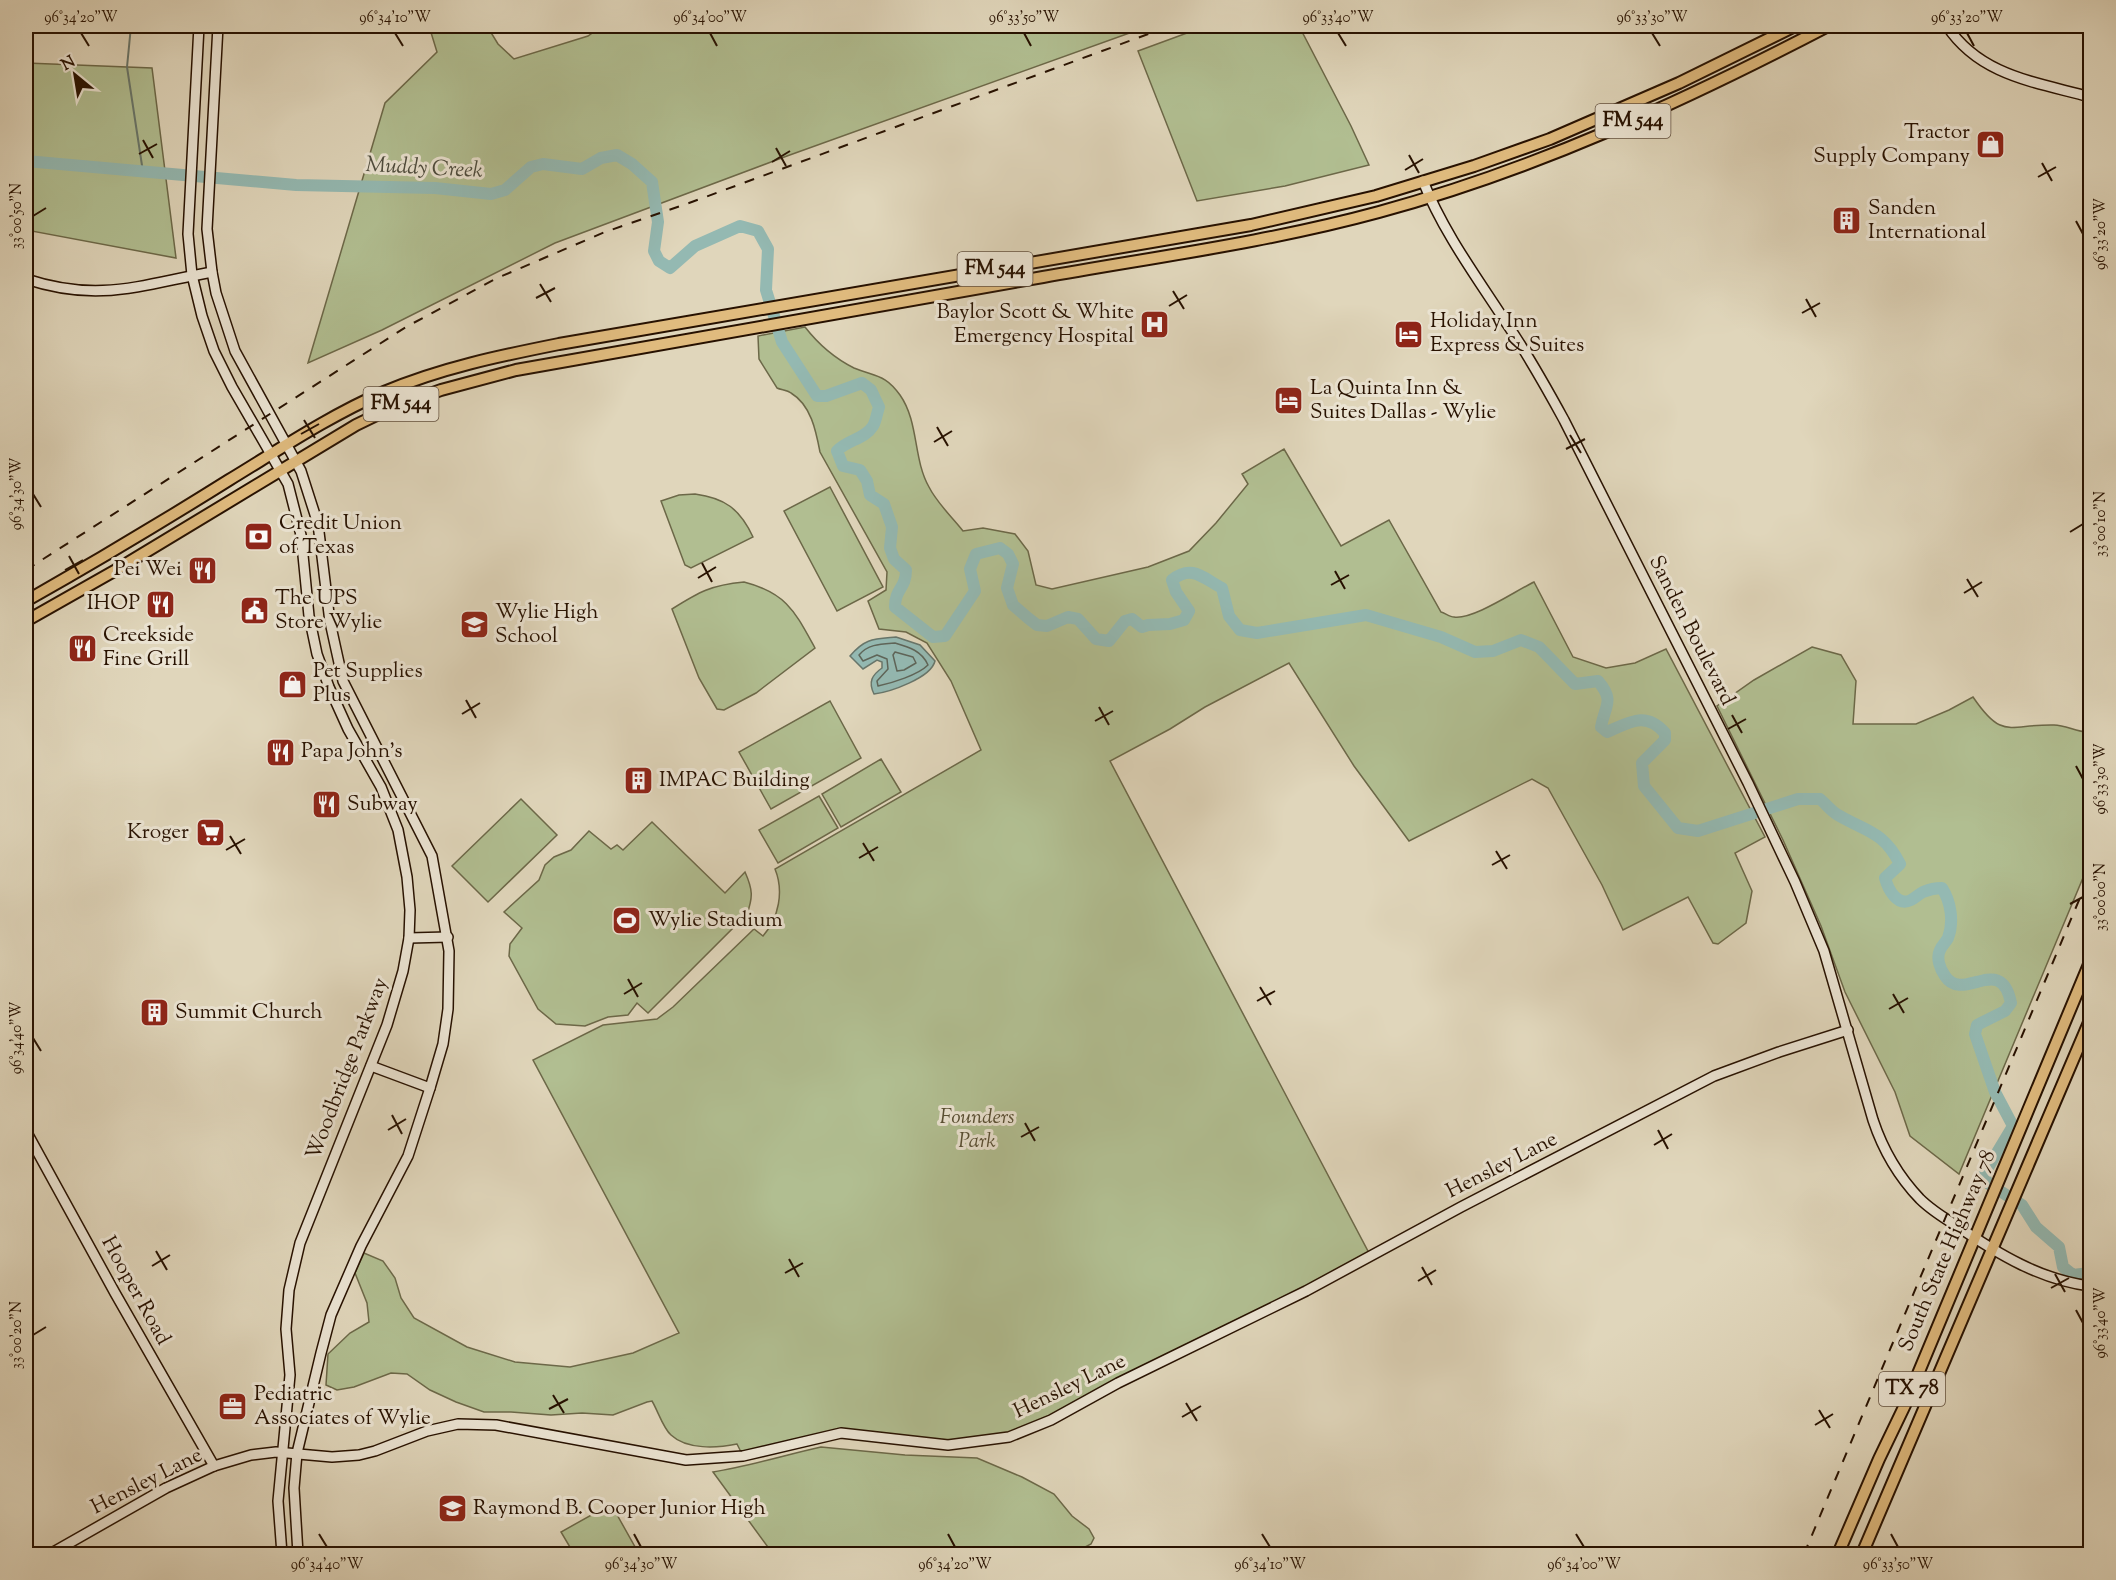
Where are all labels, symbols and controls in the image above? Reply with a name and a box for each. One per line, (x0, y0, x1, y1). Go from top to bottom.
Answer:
text: 96°34'20"W (44, 8, 118, 29)
text: 96°34'10"W (359, 8, 431, 29)
text: 96°34'00"W (673, 8, 747, 29)
text: 96°33'50"W (989, 8, 1059, 29)
text: 96°33'40"W (1302, 8, 1374, 29)
text: 96°33'30"W (1616, 8, 1688, 29)
text: 96°33'20"W (1931, 8, 2003, 29)
north arrow (45, 45, 105, 105)
text: N (57, 51, 80, 77)
road number: FM 544 (1596, 104, 1670, 138)
place label: Tractor Supply Company (1813, 118, 1971, 172)
shop icon: Tractor Supply Company (1975, 129, 2007, 161)
water label: Muddy Creek (365, 150, 483, 188)
text: 33°00'50"N (7, 183, 28, 249)
place label: Sanden International (1868, 194, 1986, 248)
text: 96°33'20"W (2091, 198, 2112, 270)
building icon: Sanden International (1831, 205, 1863, 237)
road number: FM 544 (958, 252, 1032, 286)
place label: Baylor Scott & White Emergency Hospital (936, 298, 1134, 352)
place label: Holiday Inn Express & Suites (1430, 307, 1584, 361)
hospital icon: Baylor Scott & White Emergency Hospital (1139, 309, 1171, 341)
hotel icon: Holiday Inn Express & Suites (1393, 318, 1425, 350)
place label: La Quinta Inn & Suites Dallas - Wylie (1310, 374, 1496, 428)
hotel icon: La Quinta Inn & Suites Dallas - Wylie (1273, 385, 1305, 417)
road number: FM 544 (364, 387, 438, 421)
text: 96°34'30"W (7, 457, 28, 530)
text: 33°00'10"N (2091, 491, 2112, 557)
place label: Credit Union of Texas (279, 509, 402, 563)
bank icon: Credit Union of Texas (242, 520, 274, 552)
street label: Sanden Boulevard (1640, 551, 1742, 711)
restaurant icon: Pei Wei (187, 554, 219, 586)
place label: Pei Wei (114, 555, 182, 585)
place label: The UPS Store Wylie (275, 584, 382, 638)
restaurant icon: IHOP (145, 588, 177, 620)
place label: IHOP (87, 589, 140, 619)
public building icon: The UPS Store Wylie (238, 595, 270, 627)
place label: Wylie High School (495, 598, 598, 652)
school or university icon: Wylie High School (458, 609, 490, 641)
place label: Creekside Fine Grill (103, 621, 194, 675)
restaurant icon: Creekside Fine Grill (66, 632, 98, 664)
place label: Pet Supplies Plus (313, 657, 423, 711)
shop icon: Pet Supplies Plus (276, 668, 308, 700)
restaurant icon: Papa John's (264, 736, 296, 768)
place label: Papa John's (301, 737, 403, 767)
text: 96°33'30"W (2091, 743, 2112, 815)
building icon: IMPAC Building (622, 765, 654, 797)
place label: IMPAC Building (659, 766, 810, 796)
restaurant icon: Subway (310, 789, 342, 821)
place label: Subway (347, 790, 418, 820)
supermarket icon: Kroger (194, 817, 226, 849)
place label: Kroger (127, 818, 189, 848)
text: 33°00'00"N (2091, 863, 2112, 931)
sports icon: Wylie Stadium (611, 905, 643, 937)
place label: Wylie Stadium (648, 906, 783, 936)
street label: Woodbridge Parkway (299, 973, 397, 1164)
building icon: Summit Church (138, 997, 170, 1029)
place label: Summit Church (175, 998, 323, 1028)
text: 96°34'40"W (7, 1001, 28, 1074)
park label: Founders Park (939, 1103, 1015, 1157)
street label: Hensley Lane (1441, 1125, 1563, 1207)
street label: South State Highway 78 (1892, 1145, 2004, 1357)
street label: Hooper Road (93, 1231, 177, 1351)
text: 96°33'40"W (2091, 1287, 2112, 1359)
text: 33°00'20"N (7, 1301, 28, 1369)
street label: Hensley Lane (1009, 1347, 1131, 1427)
road number: TX 78 (1879, 1372, 1945, 1406)
place label: Pediatric Associates of Wylie (254, 1380, 431, 1434)
office icon: Pediatric Associates of Wylie (217, 1391, 249, 1423)
street label: Hensley Lane (86, 1441, 208, 1523)
school or university icon: Raymond B. Cooper Junior High (436, 1493, 468, 1525)
place label: Raymond B. Cooper Junior High (473, 1494, 766, 1524)
text: 96°34'40"W (291, 1555, 364, 1576)
text: 96°34'30"W (605, 1555, 678, 1576)
text: 96°34'20"W (918, 1555, 992, 1576)
text: 96°34'10"W (1234, 1555, 1306, 1576)
text: 96°34'00"W (1547, 1555, 1621, 1576)
text: 96°33'50"W (1863, 1555, 1933, 1576)

